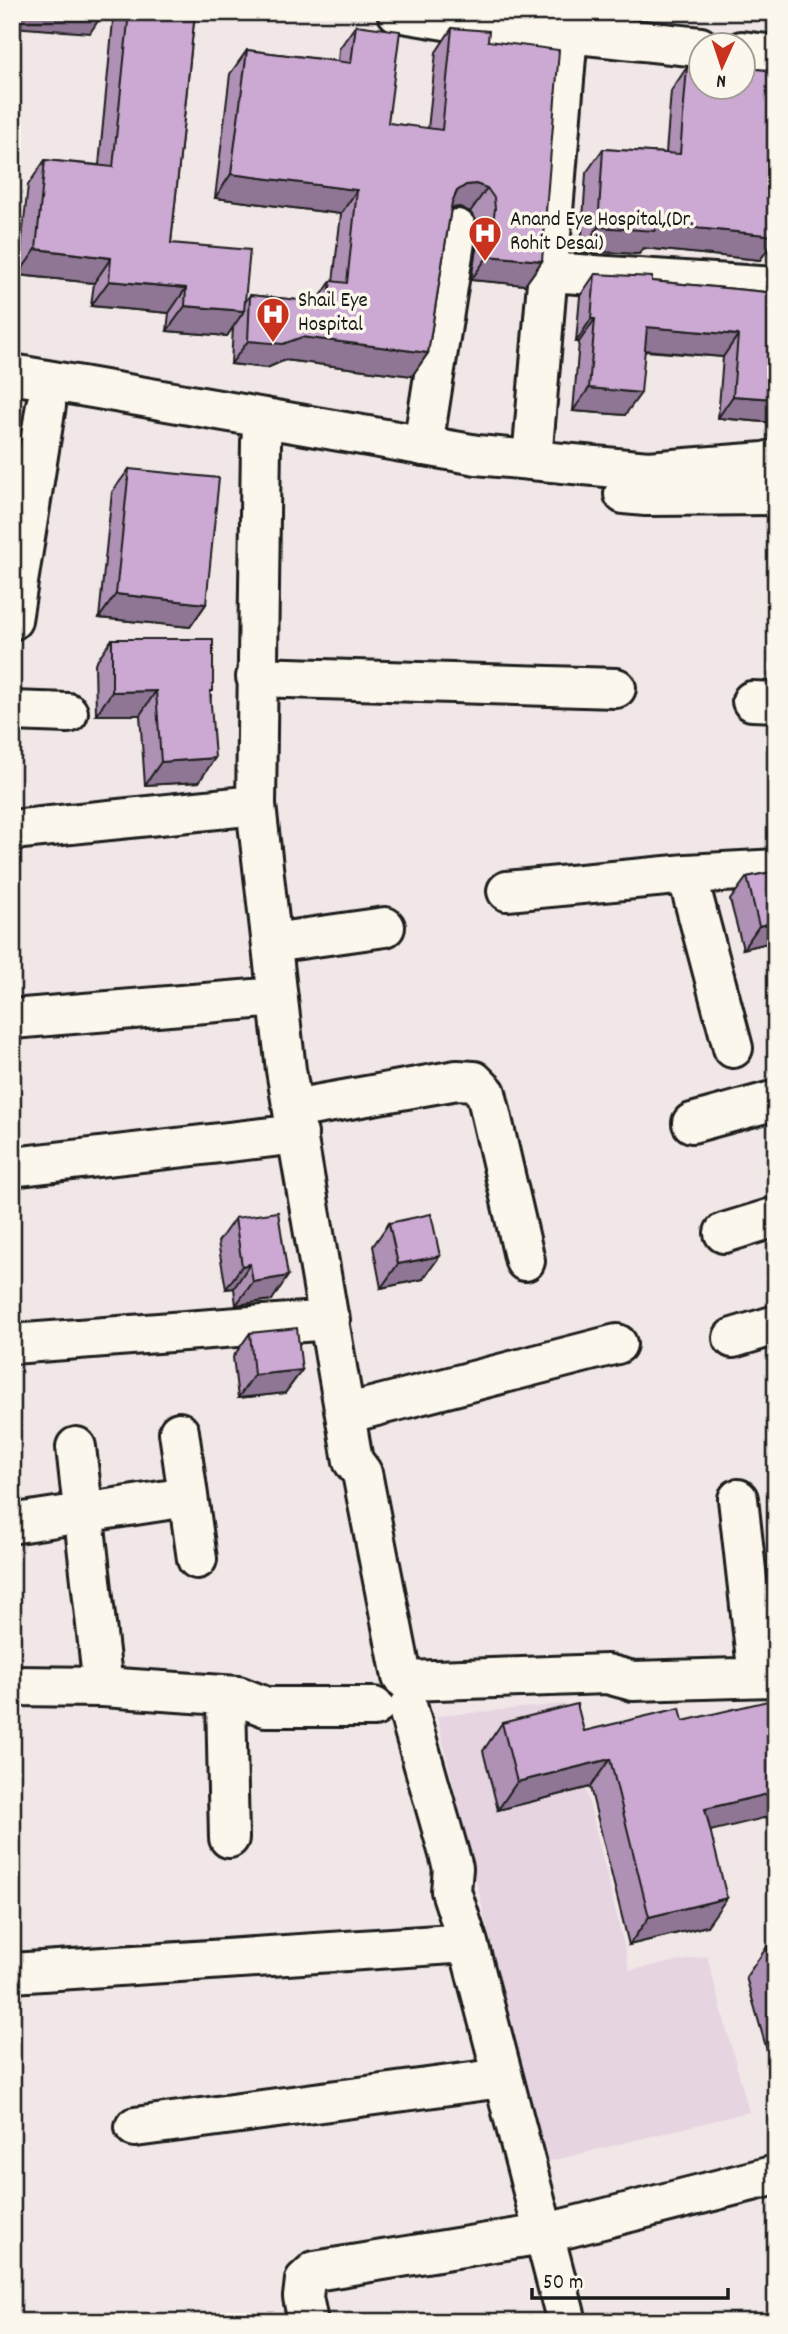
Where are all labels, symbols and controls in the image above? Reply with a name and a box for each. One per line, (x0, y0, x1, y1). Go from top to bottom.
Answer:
north arrow (686, 32, 756, 102)
text: N (716, 66, 727, 93)
place label: Anand Eye Hospital,(Dr. Rohit Desai) (510, 206, 694, 260)
hospital icon: Anand Eye Hospital,(Dr. Rohit Desai) (466, 214, 504, 263)
place label: Shail Eye Hospital (298, 287, 368, 341)
hospital icon: Shail Eye Hospital (254, 295, 292, 344)
scale bar (532, 2257, 728, 2301)
text: 50 m (543, 2269, 583, 2299)

